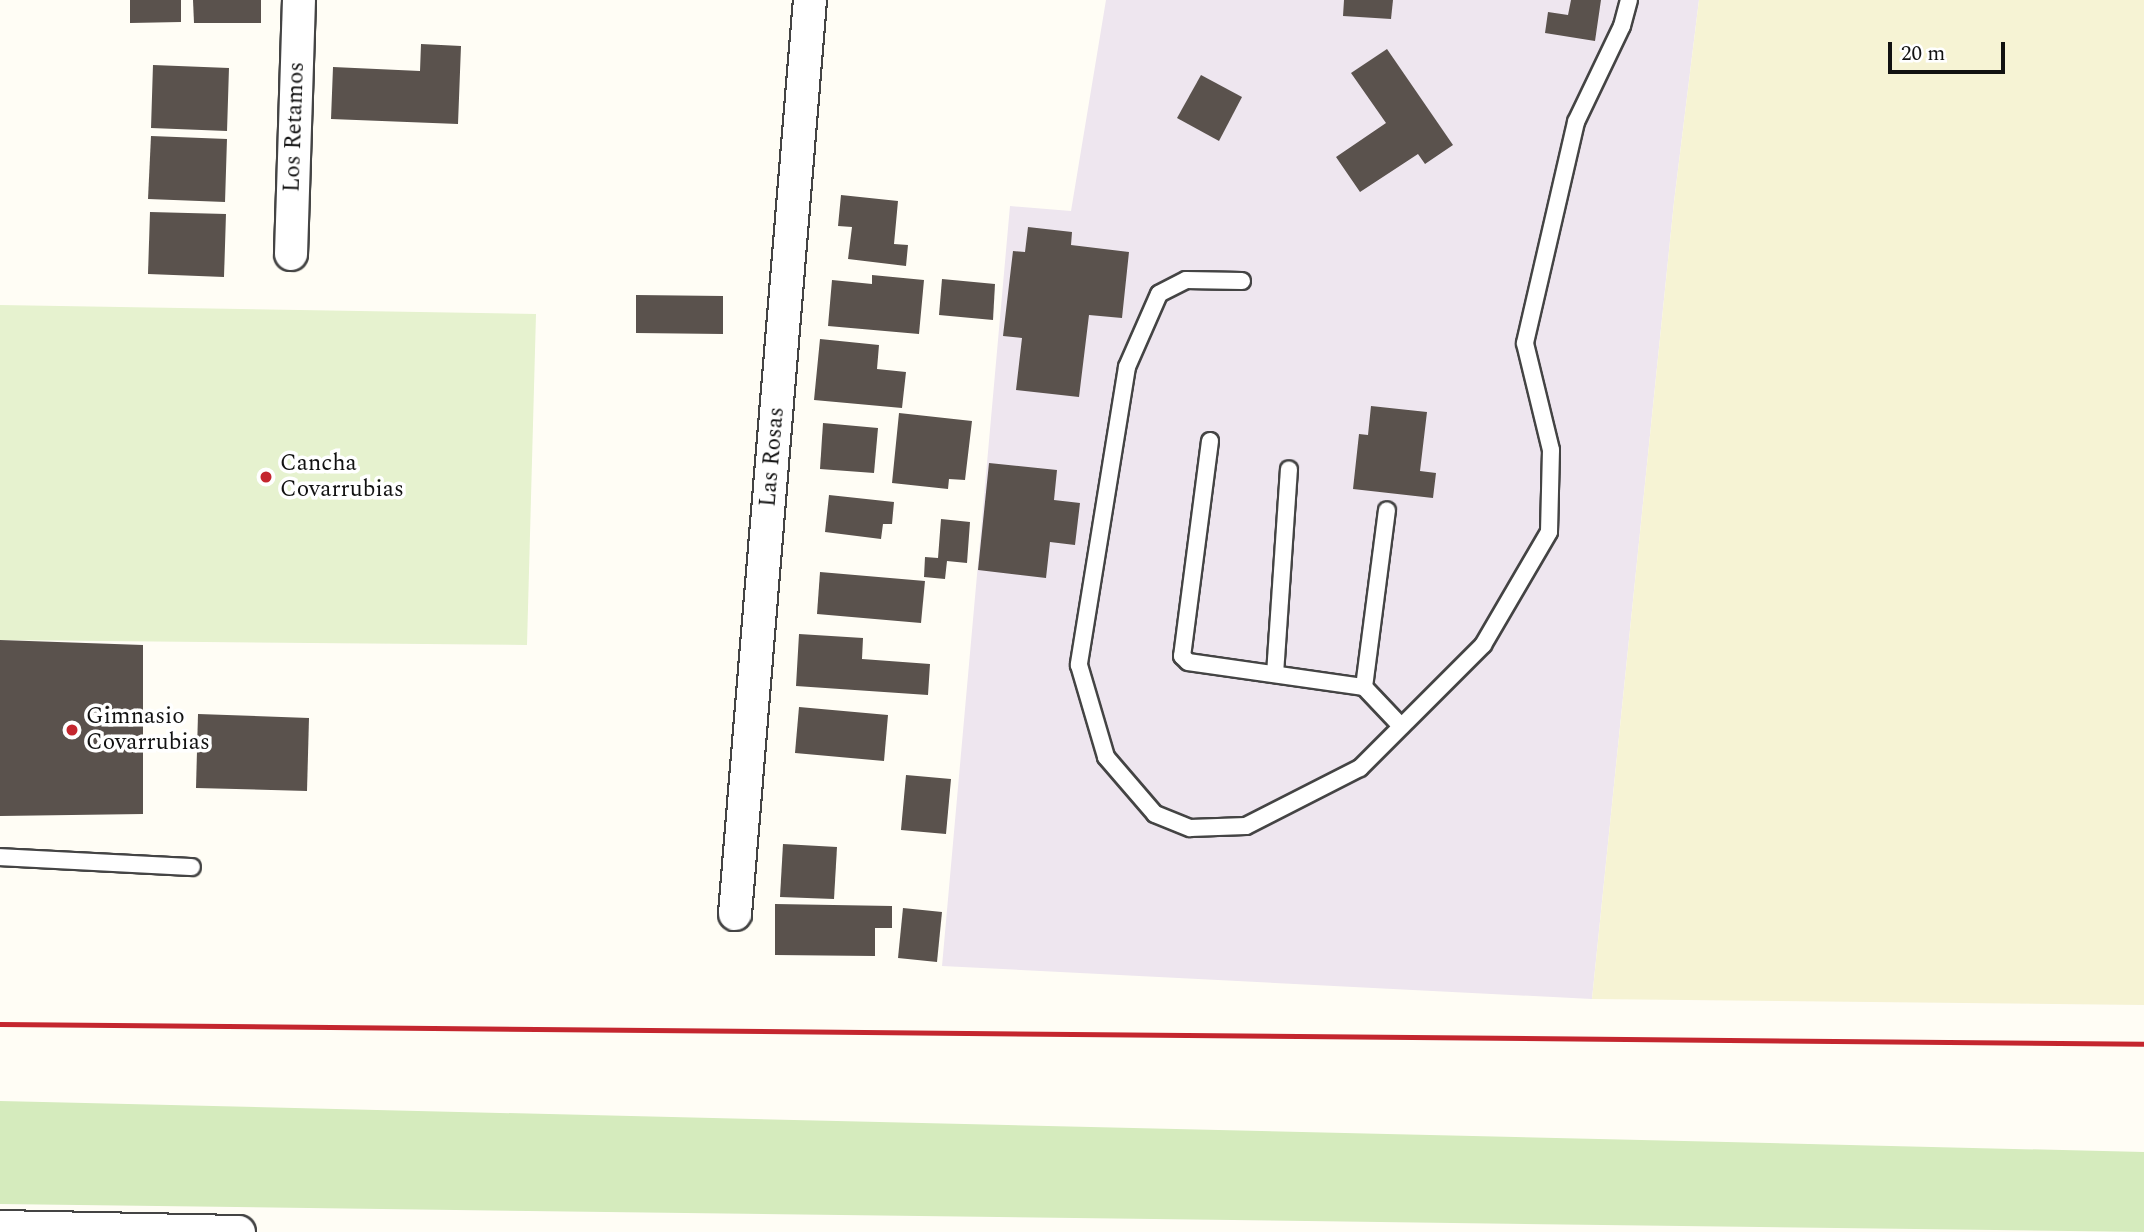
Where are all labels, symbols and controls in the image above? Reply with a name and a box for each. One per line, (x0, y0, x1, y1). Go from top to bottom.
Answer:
scale bar (1892, 28, 2009, 72)
text: 20 m (1901, 38, 1945, 70)
street label: Los Retamos (279, 61, 311, 193)
street label: Las Rosas (755, 406, 791, 508)
place label: Cancha Covarrubias (280, 450, 404, 504)
marker: Cancha Covarrubias (258, 469, 274, 485)
place label: Gimnasio Covarrubias (86, 703, 210, 757)
marker: Gimnasio Covarrubias (64, 722, 80, 738)

